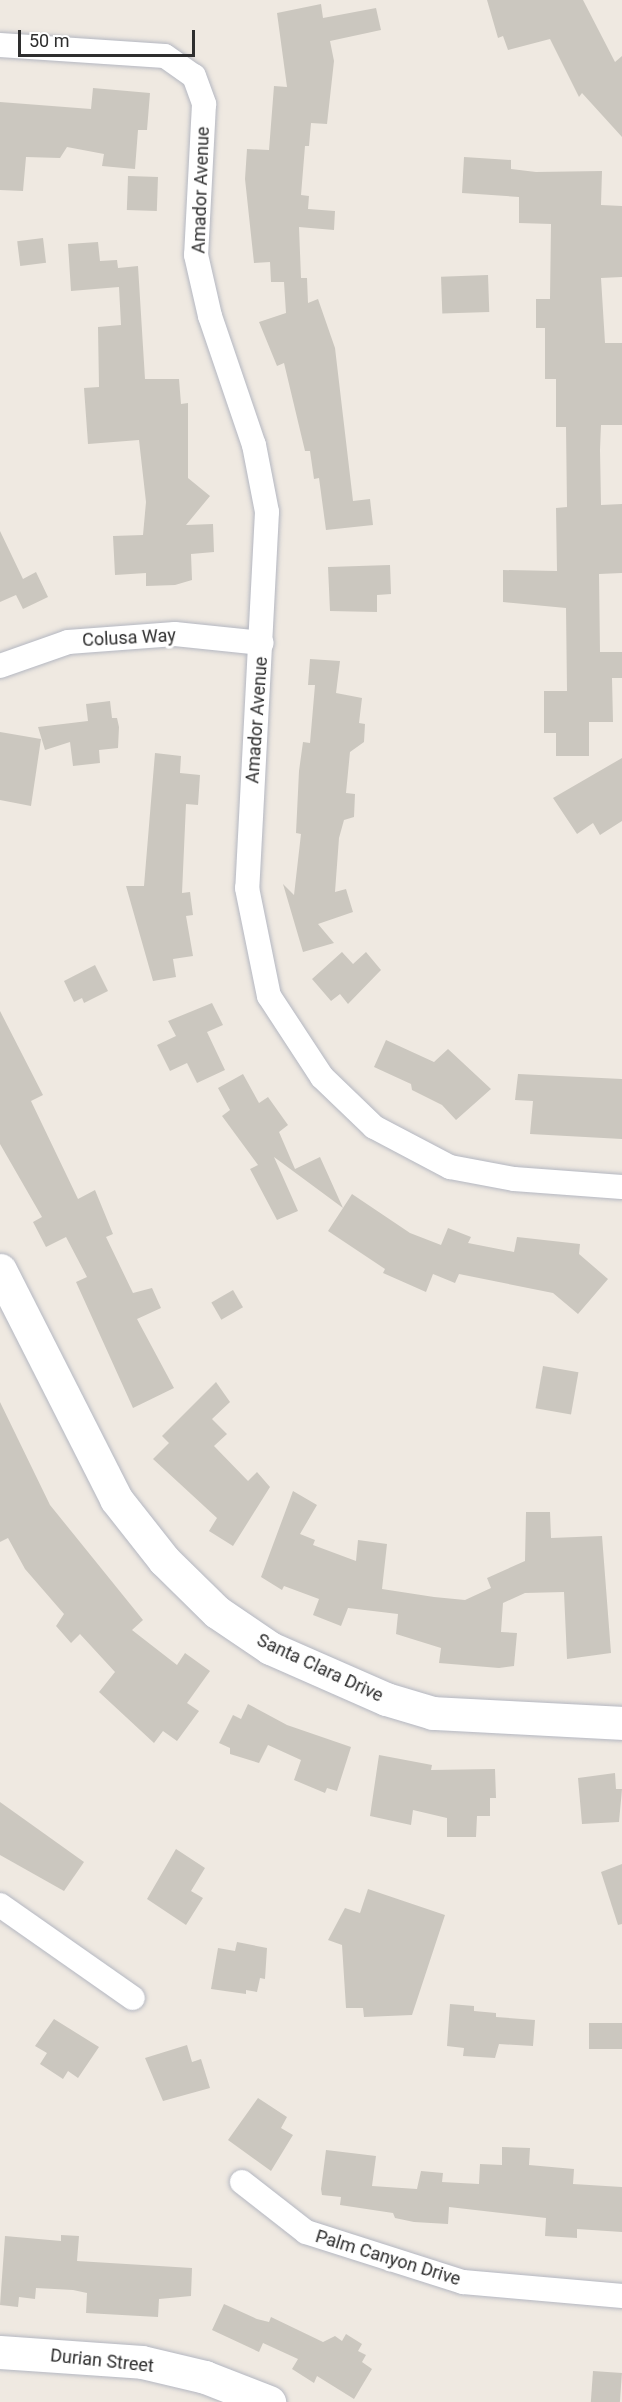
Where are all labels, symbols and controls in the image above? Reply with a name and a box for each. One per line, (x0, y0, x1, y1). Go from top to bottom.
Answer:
scale bar (21, 18, 198, 56)
text: 50 m (29, 30, 69, 51)
street label: Amador Avenue (188, 126, 214, 254)
street label: Colusa Way (82, 625, 176, 651)
street label: Amador Avenue (242, 656, 272, 784)
street label: Santa Clara Drive (253, 1629, 387, 1707)
street label: Palm Canyon Drive (313, 2226, 463, 2290)
street label: Durian Street (49, 2345, 155, 2377)

